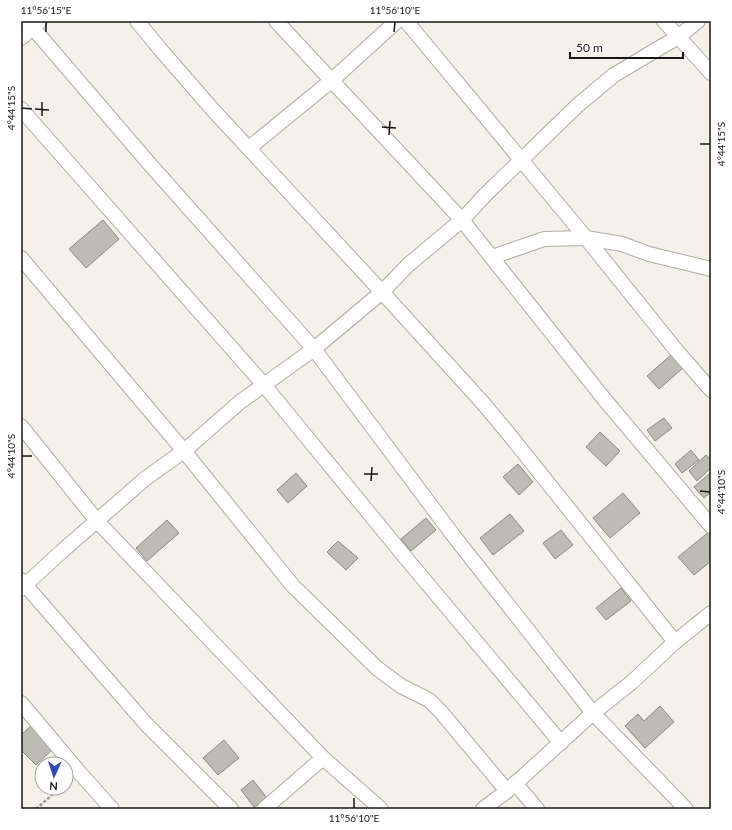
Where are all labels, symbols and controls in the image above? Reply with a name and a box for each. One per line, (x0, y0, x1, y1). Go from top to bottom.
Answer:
text: 11°56'15"E (21, 4, 71, 16)
text: 11°56'10"E (370, 4, 420, 16)
scale bar (570, 34, 683, 60)
text: 50 m (576, 40, 603, 55)
text: 4°44'15"S (5, 86, 17, 130)
text: 4°44'15"S (715, 122, 727, 166)
text: 4°44'10"S (5, 434, 17, 478)
text: 4°44'10"S (715, 470, 727, 514)
north arrow (34, 756, 74, 796)
text: N (49, 780, 58, 793)
text: 11°56'10"E (329, 812, 379, 824)

